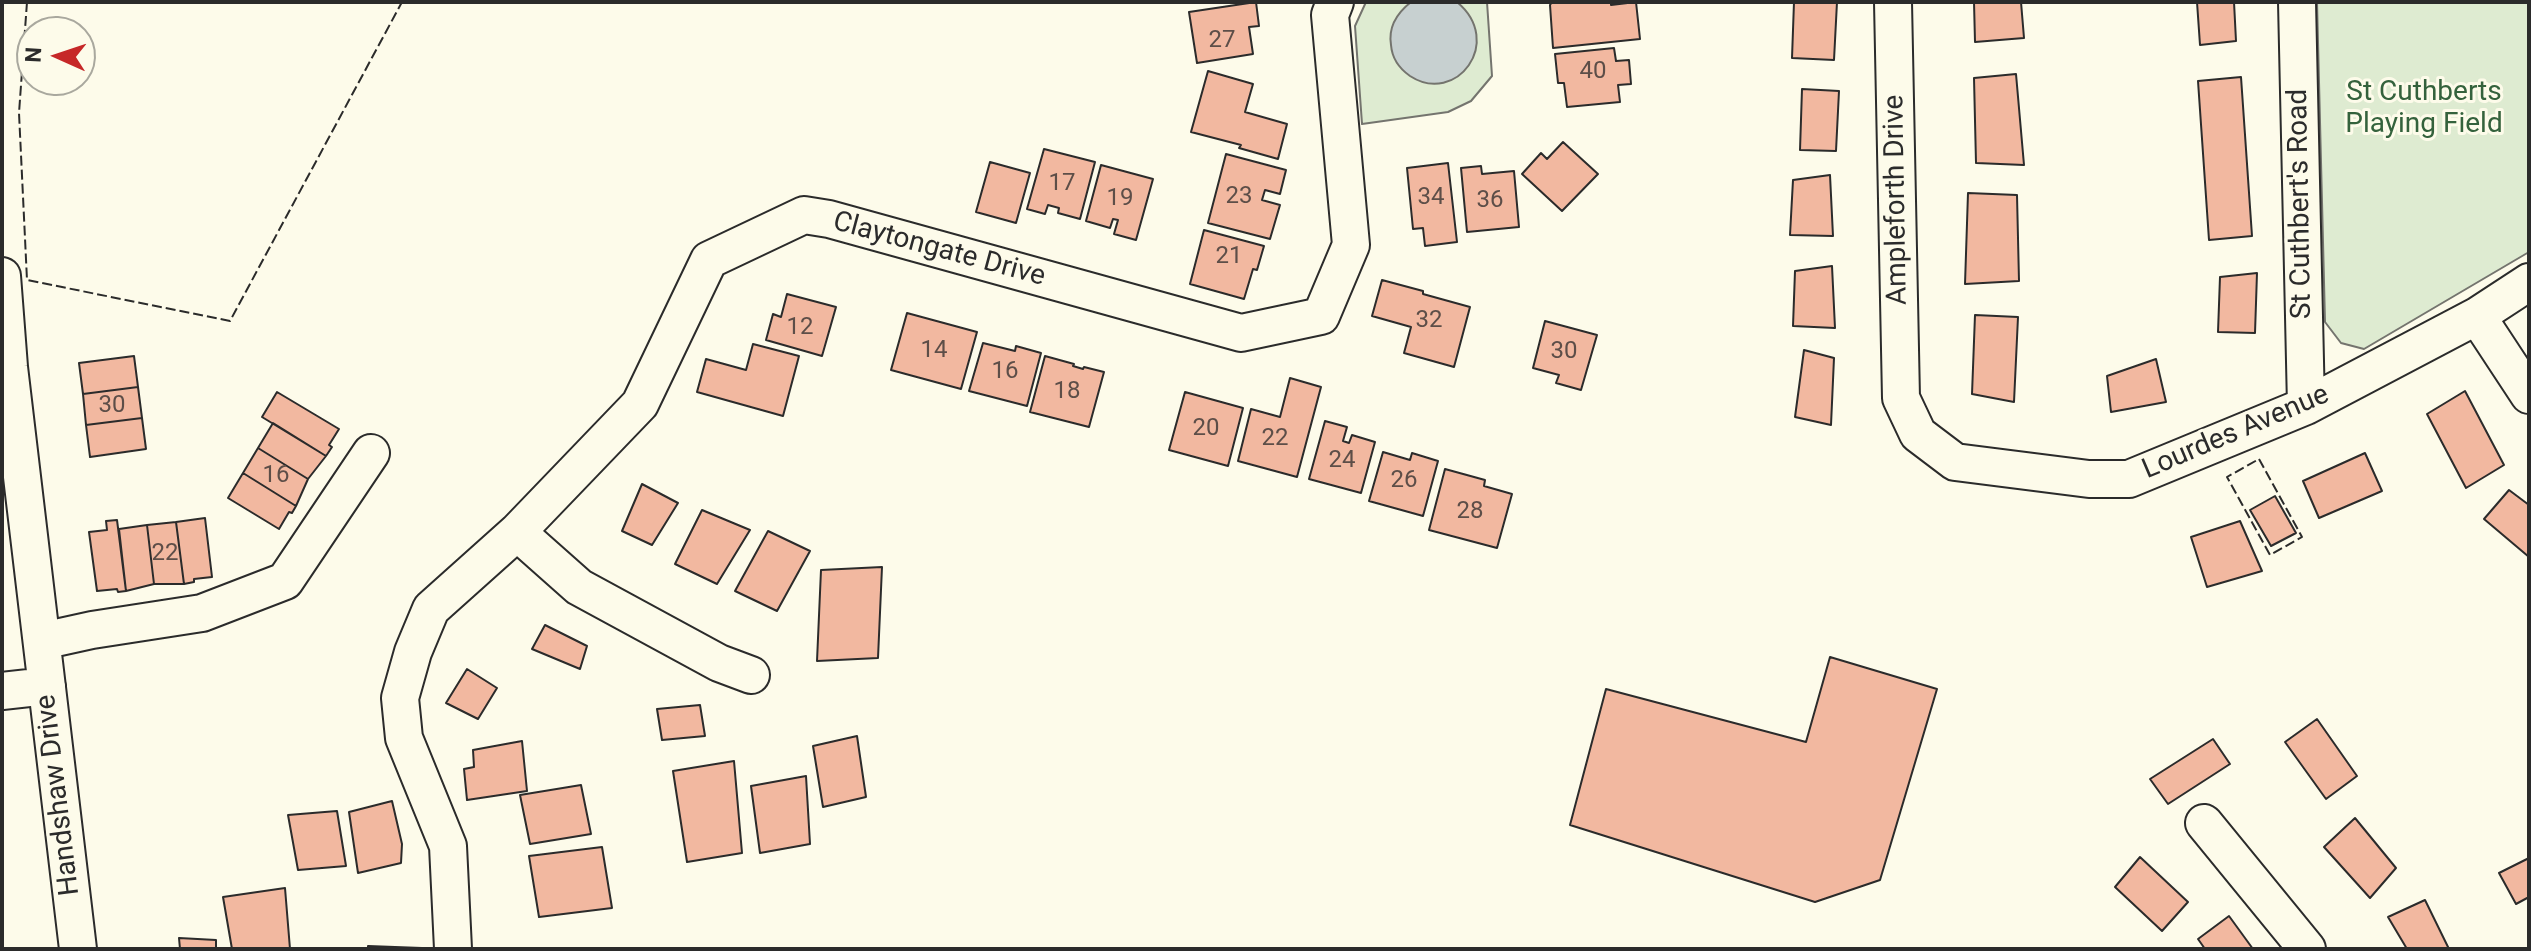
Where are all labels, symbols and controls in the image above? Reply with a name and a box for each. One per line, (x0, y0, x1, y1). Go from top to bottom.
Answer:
north arrow (16, 16, 96, 96)
house number: 27 (1209, 27, 1235, 55)
text: N (21, 46, 46, 63)
house number: 40 (1580, 58, 1606, 86)
park label: St Cuthberts Playing Field (2345, 76, 2503, 142)
street label: St Cuthbert's Road (2282, 89, 2320, 319)
street label: Ampleforth Drive (1878, 94, 1916, 306)
house number: 17 (1049, 170, 1075, 198)
house number: 23 (1226, 183, 1252, 211)
house number: 34 (1418, 184, 1444, 212)
house number: 19 (1107, 185, 1133, 213)
house number: 36 (1477, 187, 1503, 215)
street label: Claytongate Drive (829, 206, 1049, 294)
house number: 21 (1216, 243, 1242, 271)
house number: 32 (1416, 307, 1442, 335)
house number: 12 (787, 314, 813, 342)
house number: 14 (921, 337, 947, 365)
house number: 30 (1551, 338, 1577, 366)
house number: 16 (992, 358, 1018, 386)
house number: 18 (1054, 378, 1080, 406)
street label: Lourdes Avenue (2138, 379, 2334, 487)
house number: 30 (99, 392, 125, 420)
house number: 20 (1193, 415, 1219, 443)
house number: 22 (1262, 425, 1288, 453)
house number: 24 (1329, 447, 1355, 475)
house number: 16 (263, 462, 289, 490)
house number: 26 (1391, 467, 1417, 495)
house number: 28 (1457, 498, 1483, 526)
house number: 22 (152, 540, 178, 568)
street label: Handshaw Drive (30, 692, 88, 898)

